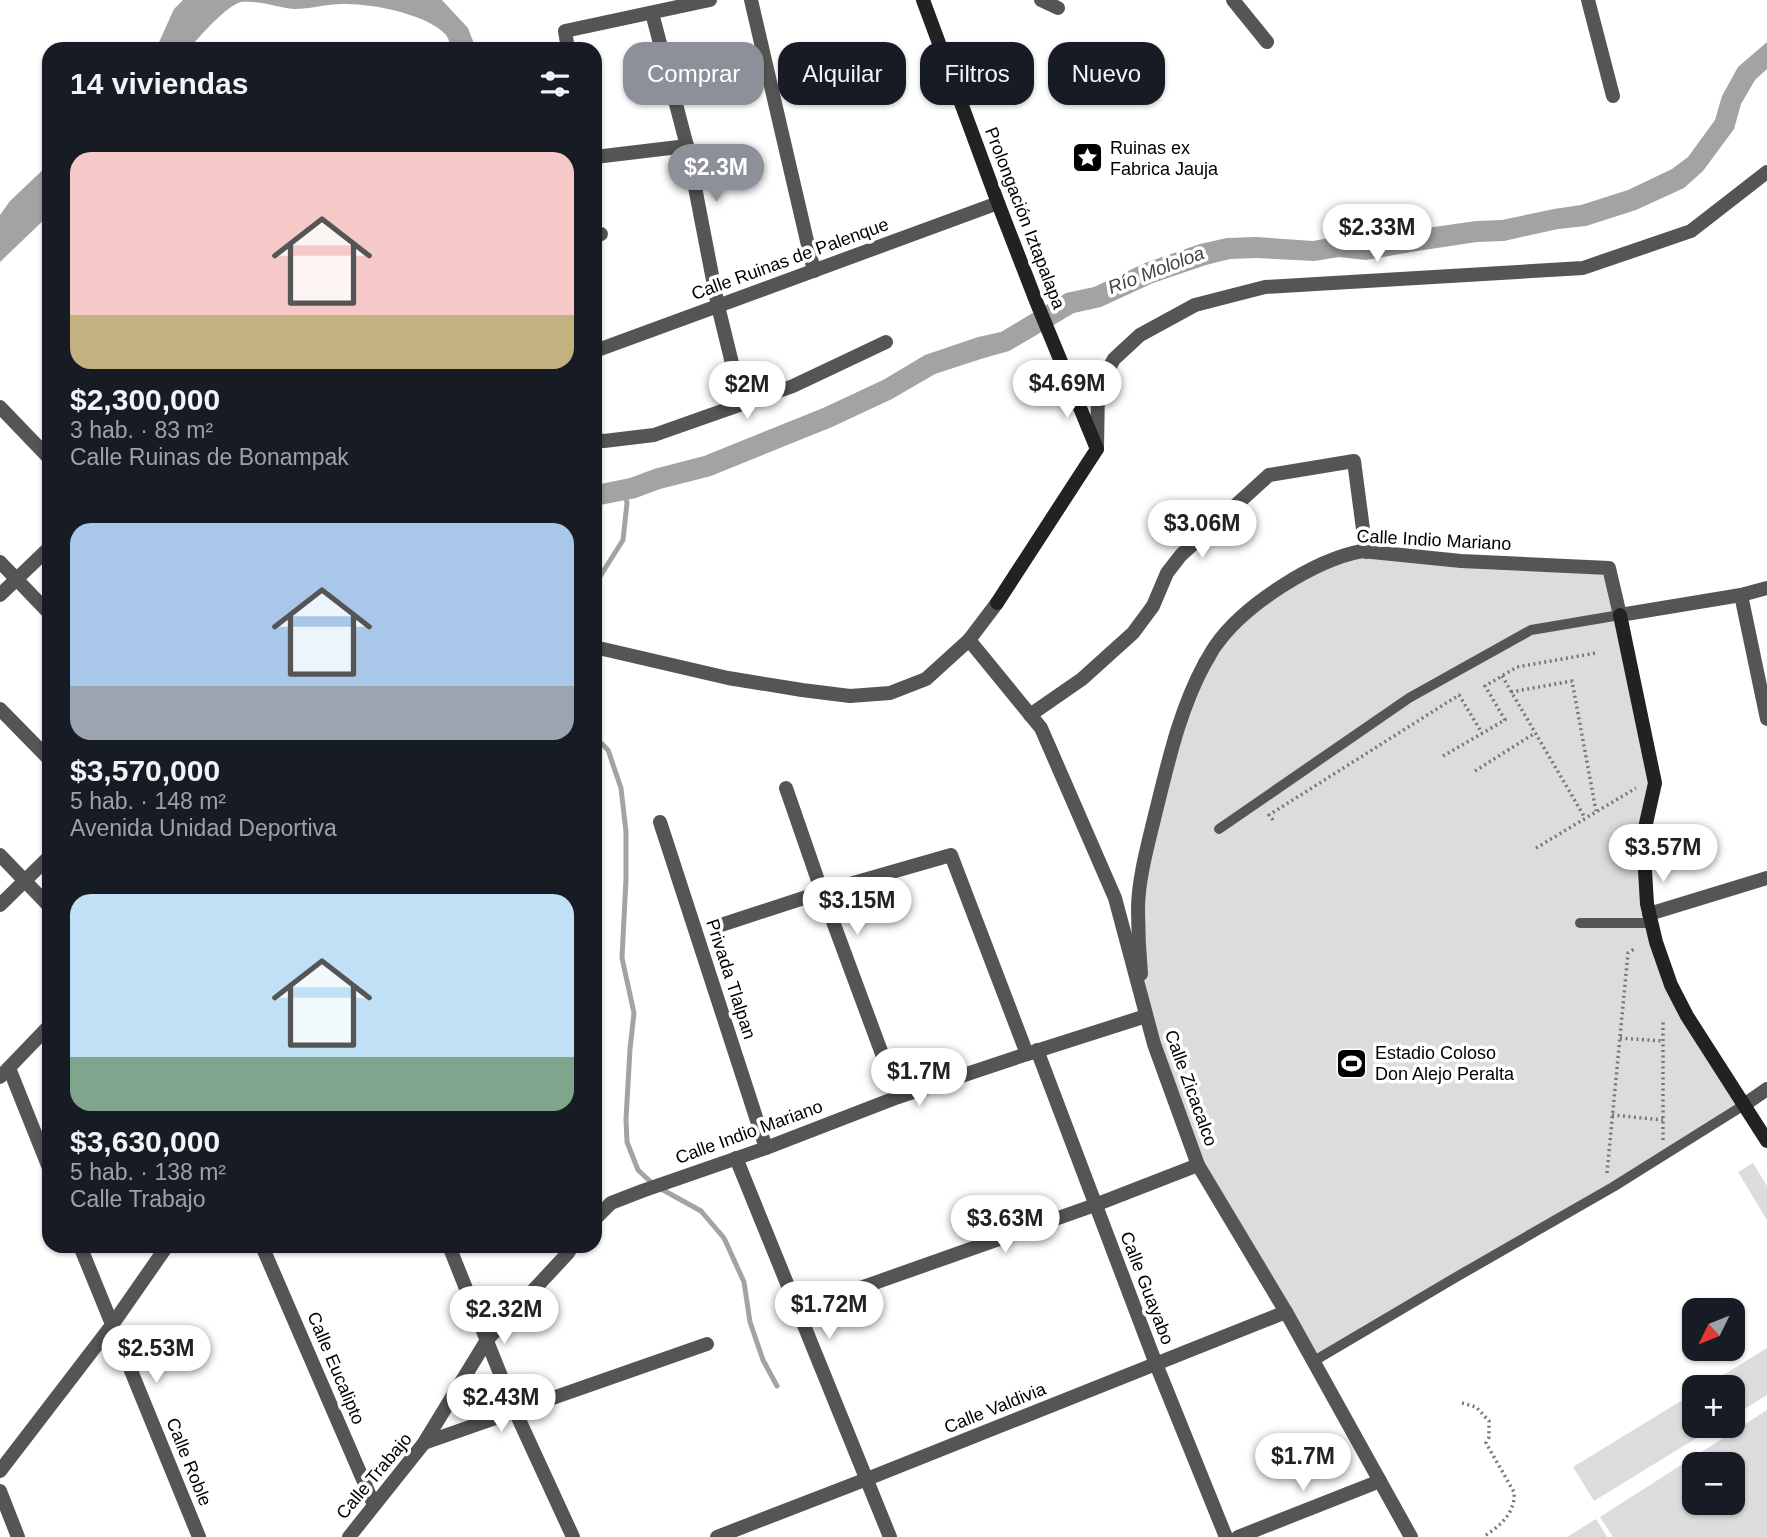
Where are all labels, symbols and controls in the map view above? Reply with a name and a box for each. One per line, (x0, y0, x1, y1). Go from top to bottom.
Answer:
chip: Comprar (623, 42, 764, 105)
chip: Alquilar (778, 42, 906, 105)
chip: Filtros (920, 42, 1034, 105)
chip: Nuevo (1048, 42, 1165, 105)
icon: filters (536, 65, 574, 103)
text: 14 viviendas (70, 67, 248, 100)
street label: Prolongación Iztapalapa (981, 124, 1069, 313)
place label: Ruinas ex Fabrica Jauja (1110, 138, 1219, 179)
place icon: Ruinas ex Fabrica Jauja (1070, 141, 1104, 175)
pin: $2.3M (667, 144, 765, 204)
text: $2.3M (684, 154, 748, 180)
icon: home (259, 198, 385, 324)
pin: $2.33M (1320, 204, 1434, 264)
street label: Calle Ruinas de Palenque (689, 214, 891, 304)
text: $2.33M (1339, 214, 1415, 240)
water label: Río Mololoa (1105, 242, 1207, 298)
pin: $4.69M (1010, 360, 1124, 420)
pin: $2M (713, 362, 781, 421)
text: $4.69M (1029, 370, 1105, 396)
text: $2M (725, 371, 769, 397)
text: $2,300,000 (70, 383, 220, 416)
text: 3 hab. · 83 m² (70, 417, 213, 443)
text: Calle Ruinas de Bonampak (70, 444, 349, 470)
pin: $3.06M (1145, 500, 1259, 560)
text: $3.06M (1164, 510, 1240, 536)
street label: Calle Indio Mariano (1356, 526, 1512, 554)
icon: home (259, 569, 385, 695)
text: $3,570,000 (70, 754, 220, 787)
text: 5 hab. · 148 m² (70, 788, 226, 814)
text: Avenida Unidad Deportiva (70, 815, 337, 841)
pin: $3.57M (1606, 824, 1720, 884)
text: $3.57M (1625, 834, 1701, 860)
pin: $3.15M (800, 878, 914, 937)
text: $3.15M (819, 887, 895, 913)
street label: Privada Tlalpan (702, 917, 760, 1041)
icon: home (259, 940, 385, 1066)
street label: Calle Zicacalco (1161, 1027, 1221, 1149)
place label: Estadio Coloso Don Alejo Peralta (1375, 1043, 1515, 1084)
sports icon: Estadio Coloso Don Alejo Peralta (1335, 1046, 1369, 1080)
pin: $1.7M (870, 1048, 968, 1108)
text: $1.7M (887, 1058, 951, 1084)
street label: Calle Indio Mariano (673, 1096, 825, 1168)
text: $3,630,000 (70, 1125, 220, 1158)
text: 5 hab. · 138 m² (70, 1159, 226, 1185)
text: Calle Trabajo (70, 1186, 206, 1212)
pin: $3.63M (948, 1196, 1062, 1255)
text: $3.63M (967, 1205, 1043, 1231)
street label: Calle Guayabo (1116, 1229, 1178, 1347)
pin: $1.72M (772, 1282, 886, 1341)
pin: $2.32M (447, 1286, 561, 1346)
text: $1.72M (791, 1291, 867, 1317)
text: $2.32M (466, 1296, 542, 1322)
north arrow (1682, 1298, 1745, 1362)
map controls (1682, 1298, 1745, 1515)
street label: Calle Eucalipto (303, 1309, 369, 1427)
pin: $2.53M (99, 1326, 213, 1385)
text: $2.53M (118, 1335, 194, 1361)
pin: $2.43M (444, 1374, 558, 1434)
button: + (1682, 1375, 1745, 1438)
street label: Calle Valdivia (941, 1378, 1050, 1437)
text: $2.43M (463, 1384, 539, 1410)
street label: Calle Roble (162, 1415, 216, 1509)
street label: Calle Trabajo (332, 1429, 416, 1523)
pin: $1.7M (1254, 1434, 1352, 1493)
text: $1.7M (1271, 1443, 1335, 1469)
button: − (1682, 1452, 1745, 1515)

